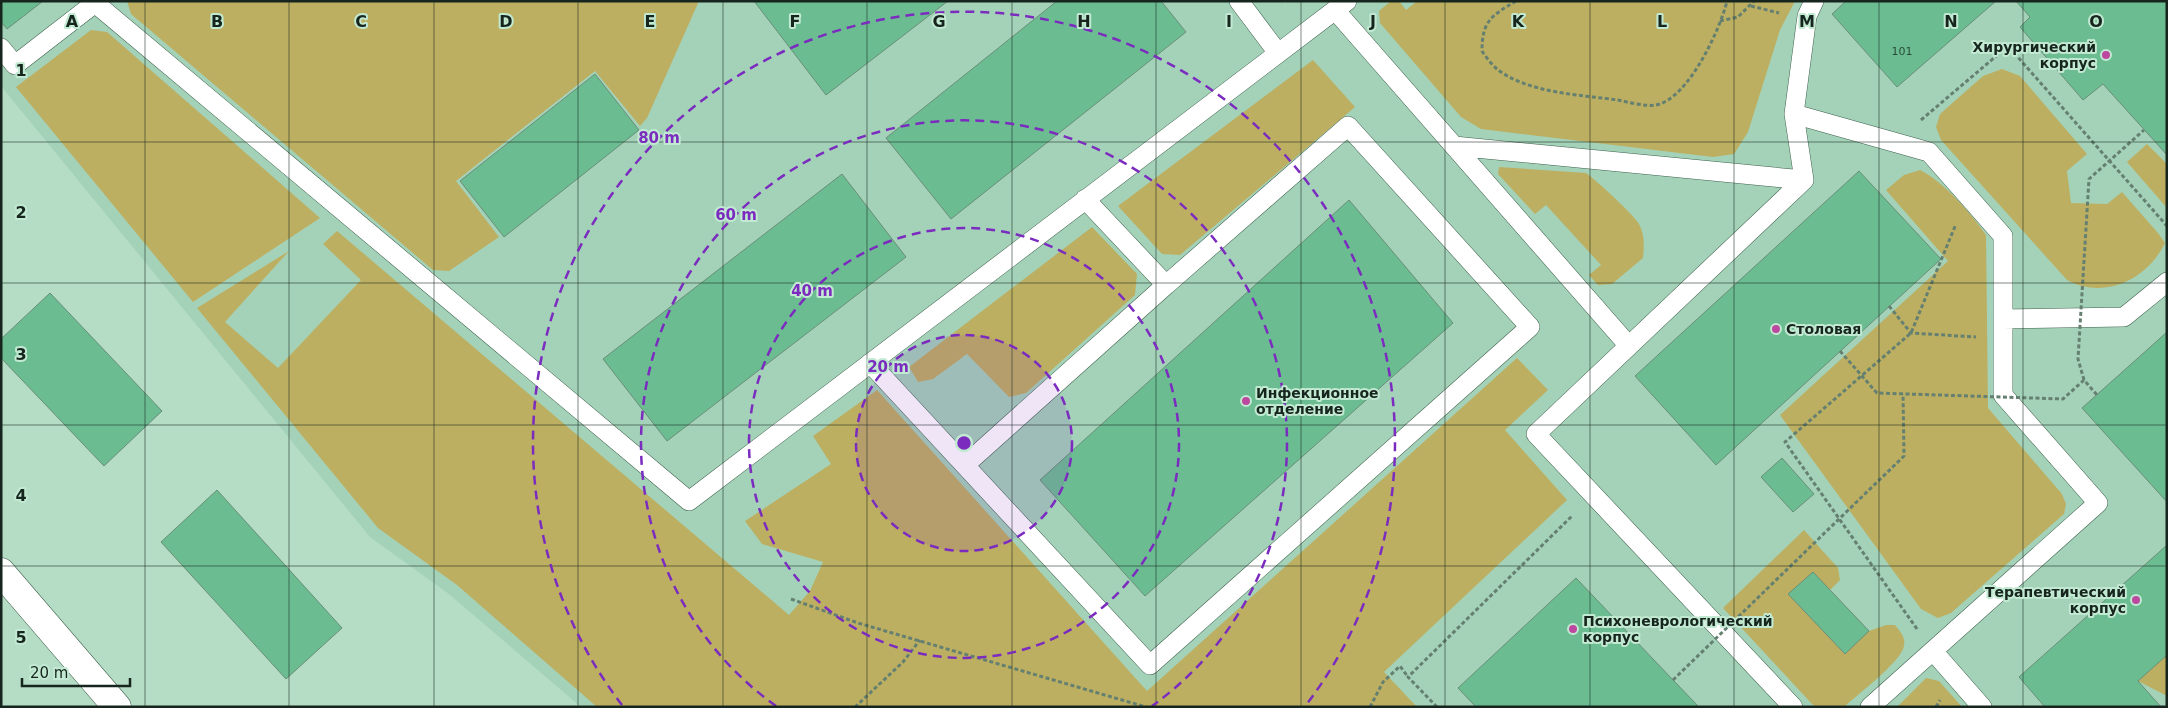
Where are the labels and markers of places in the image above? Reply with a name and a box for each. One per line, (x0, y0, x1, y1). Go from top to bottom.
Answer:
place label: Хирургический корпус (1973, 39, 2096, 71)
marker: Хирургический корпус (2100, 49, 2112, 61)
place label: Столовая (1786, 321, 1861, 337)
marker: Столовая (1770, 323, 1782, 335)
place label: Инфекционное отделение (1256, 385, 1379, 417)
marker: Инфекционное отделение (1240, 395, 1252, 407)
centre of rings (955, 434, 973, 452)
place label: Терапевтический корпус (1985, 584, 2126, 616)
marker: Терапевтический корпус (2130, 594, 2142, 606)
place label: Психоневрологический корпус (1583, 613, 1773, 645)
marker: Психоневрологический корпус (1567, 623, 1579, 635)

